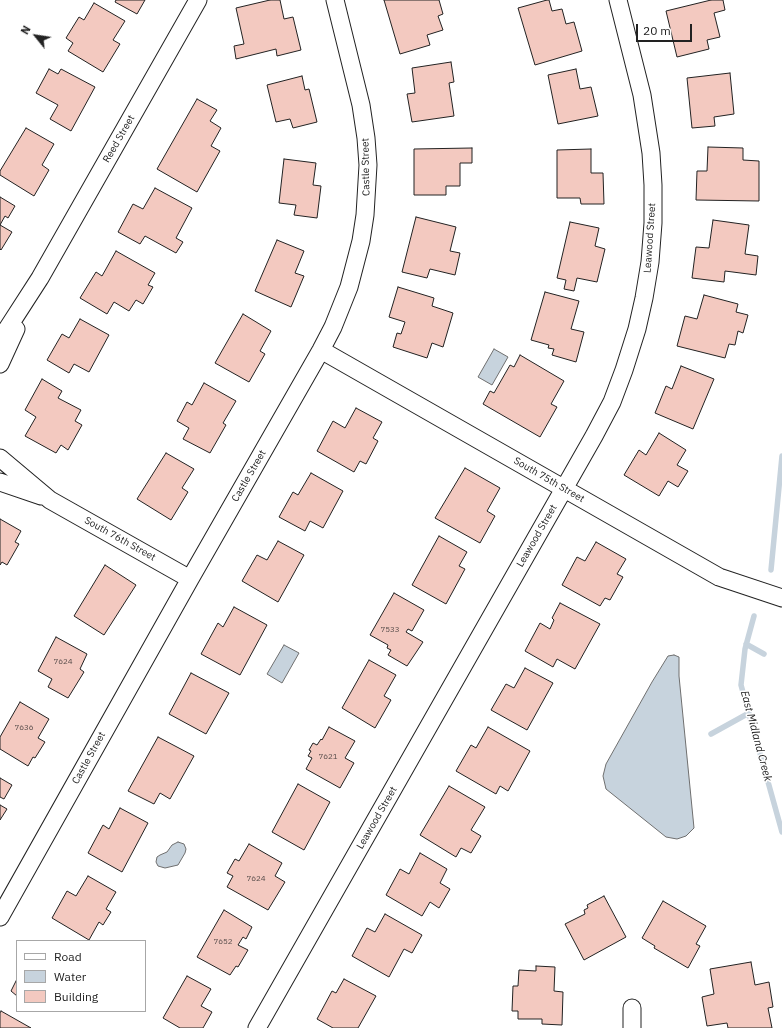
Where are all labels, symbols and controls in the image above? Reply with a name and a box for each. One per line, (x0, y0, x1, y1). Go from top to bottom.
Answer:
north arrow (16, 16, 56, 56)
scale bar (638, 16, 694, 42)
text: N (18, 23, 34, 37)
text: 20 m (643, 23, 671, 38)
street label: Reed Street (101, 113, 137, 165)
street label: Castle Street (359, 138, 373, 196)
street label: Leawood Street (642, 203, 658, 273)
street label: Castle Street (229, 448, 269, 504)
street label: South 75th Street (512, 455, 586, 505)
street label: Leawood Street (514, 503, 560, 569)
street label: South 76th Street (82, 514, 158, 564)
house number: 7533 (380, 625, 400, 635)
house number: 7624 (53, 657, 73, 667)
water label: East Midland Creek (738, 689, 774, 783)
house number: 7636 (14, 723, 34, 733)
street label: Castle Street (70, 730, 108, 786)
house number: 7621 (318, 752, 338, 762)
street label: Leawood Street (354, 785, 400, 851)
house number: 7624 (246, 874, 266, 884)
house number: 7652 (213, 937, 233, 947)
legend (16, 940, 146, 1012)
text: Road (54, 949, 82, 964)
text: Water (54, 969, 86, 984)
text: Building (54, 989, 98, 1004)

